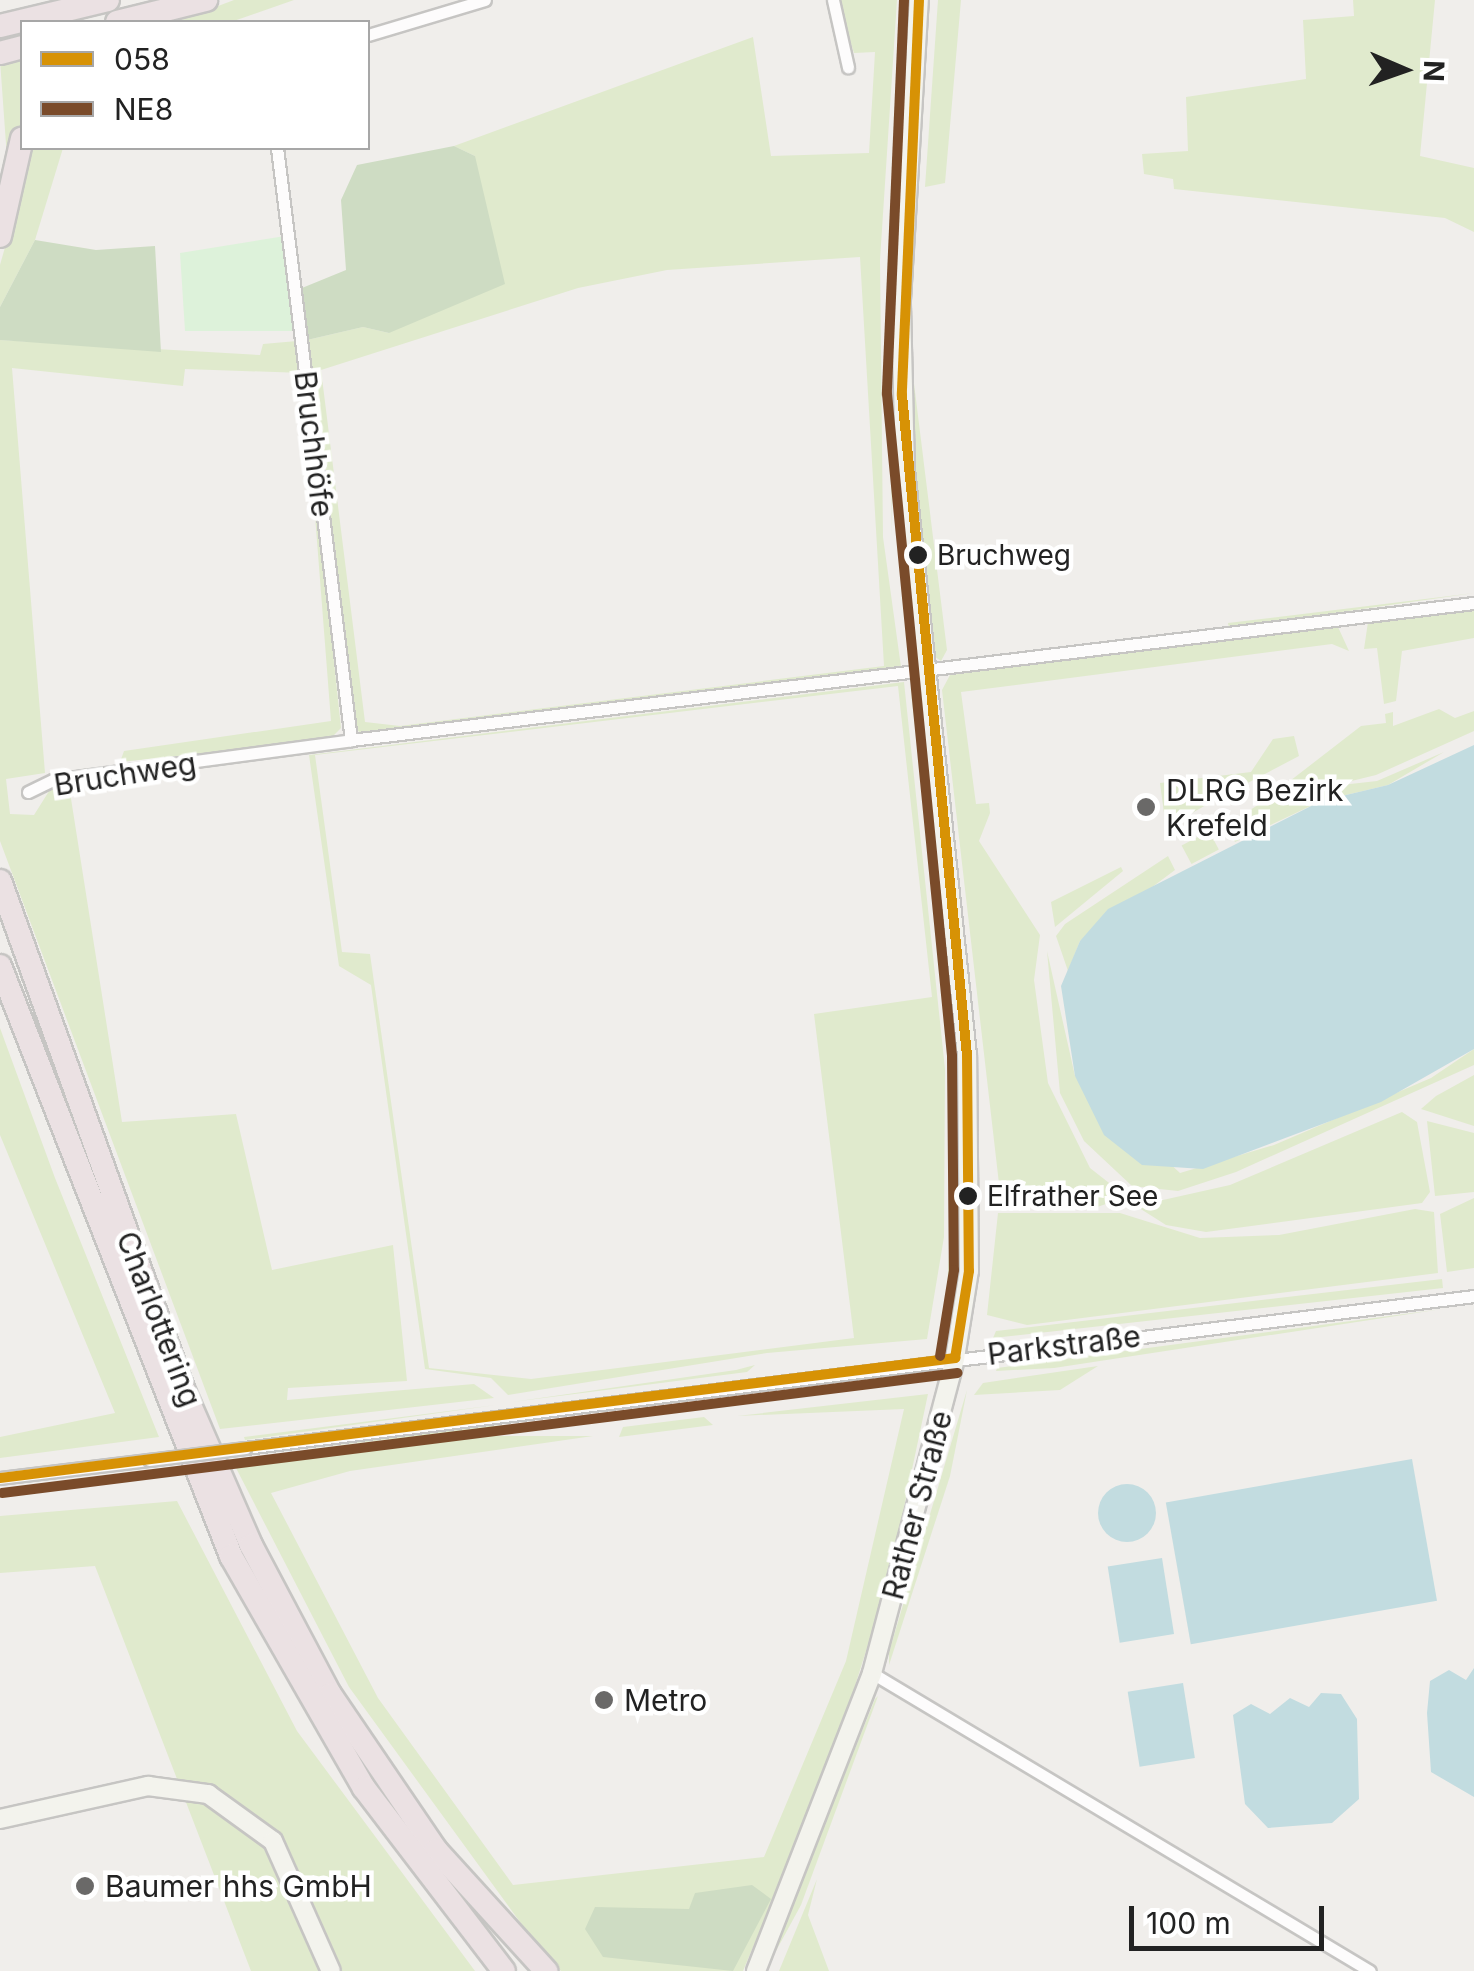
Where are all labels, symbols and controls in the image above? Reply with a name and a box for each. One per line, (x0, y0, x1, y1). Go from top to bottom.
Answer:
legend (20, 20, 370, 150)
north arrow (1354, 20, 1454, 120)
text: 058 (114, 41, 170, 77)
text: N (1417, 60, 1451, 82)
text: NE8 (114, 91, 173, 127)
street label: Bruchhöfe (287, 369, 341, 519)
place label: Bruchweg (937, 538, 1071, 572)
marker: Bruchweg (908, 545, 928, 565)
street label: Bruchweg (51, 745, 199, 803)
place label: DLRG Bezirk Krefeld (1166, 772, 1343, 842)
marker: DLRG Bezirk Krefeld (1135, 796, 1157, 818)
place label: Elfrather See (987, 1179, 1158, 1213)
marker: Elfrather See (958, 1186, 978, 1206)
street label: Charlottering (109, 1226, 209, 1412)
street label: Parkstraße (985, 1318, 1143, 1372)
street label: Rather Straße (875, 1407, 959, 1603)
place label: Metro (624, 1682, 707, 1718)
marker: Metro (593, 1689, 615, 1711)
place label: Baumer hhs GmbH (105, 1868, 372, 1904)
marker: Baumer hhs GmbH (74, 1875, 96, 1897)
scale bar (1134, 1886, 1329, 1948)
text: 100 m (1146, 1905, 1231, 1941)

